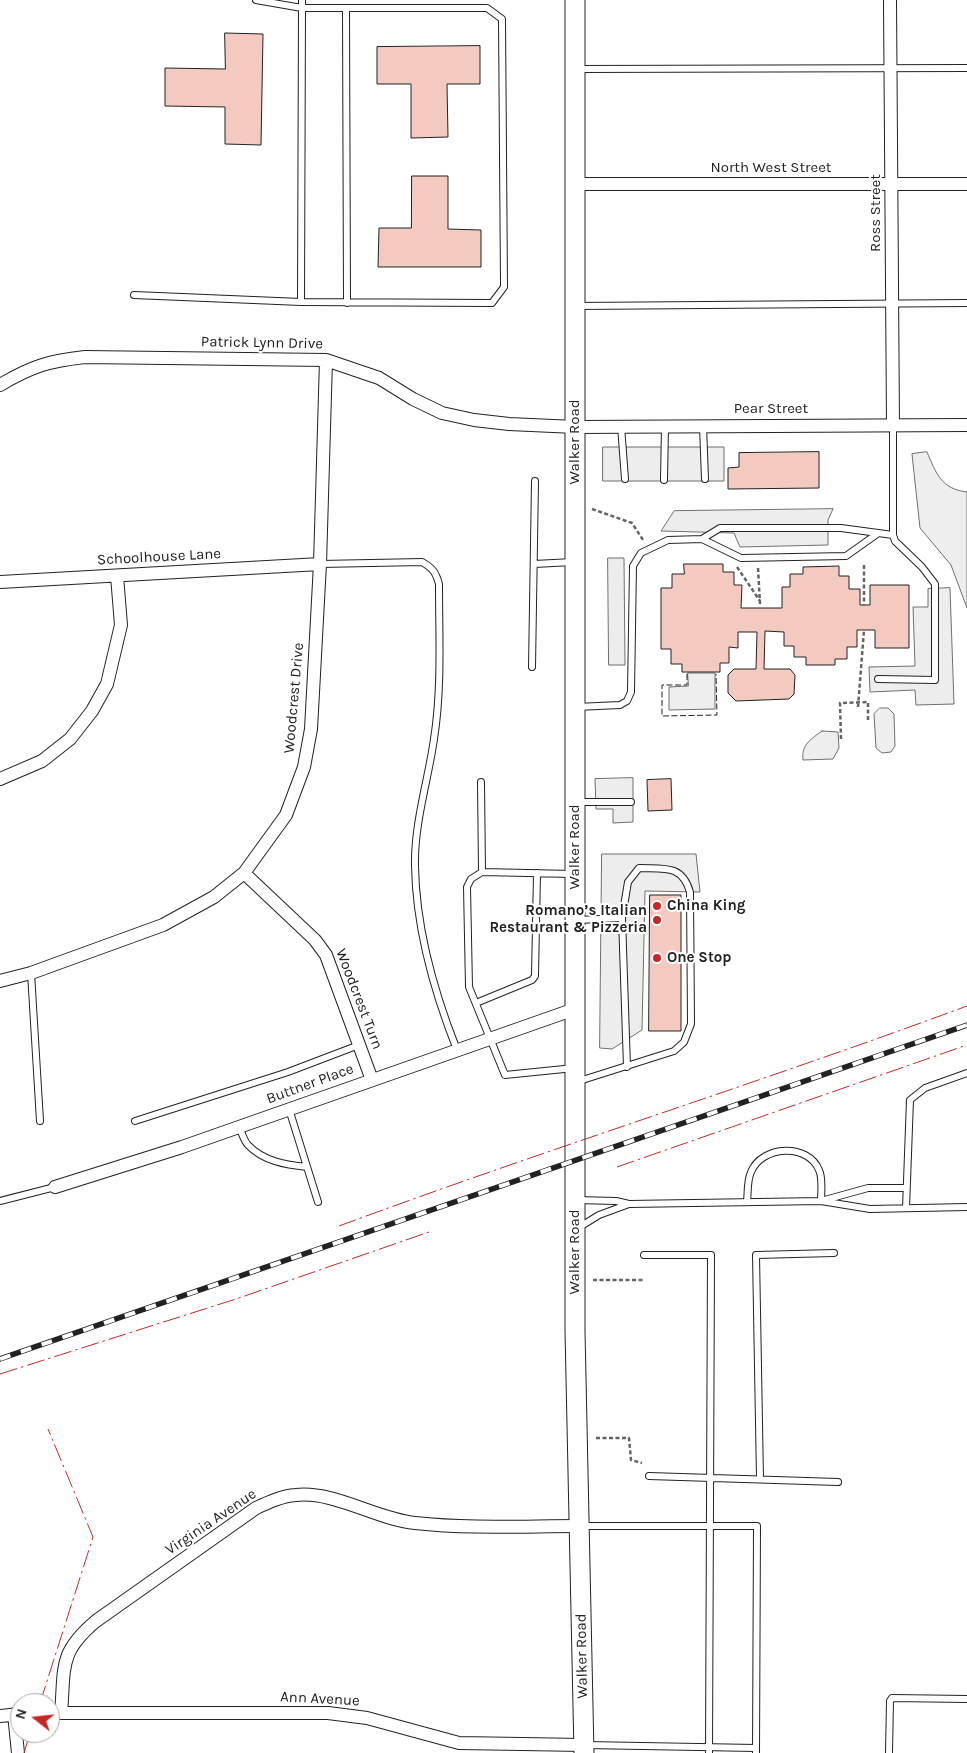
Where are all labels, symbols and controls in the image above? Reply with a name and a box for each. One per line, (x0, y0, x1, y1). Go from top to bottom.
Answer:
street label: North West Street (710, 159, 832, 177)
street label: Ross Street (867, 174, 885, 252)
street label: Patrick Lynn Drive (201, 333, 323, 353)
street label: Walker Road (566, 399, 584, 485)
street label: Pear Street (734, 400, 808, 418)
street label: Schoolhouse Lane (97, 545, 221, 569)
street label: Woodcrest Drive (280, 642, 308, 754)
street label: Walker Road (566, 804, 584, 890)
place label: China King (667, 897, 745, 915)
marker: China King (651, 900, 663, 912)
place label: Romano’s Italian Restaurant & Pizzeria (489, 902, 647, 937)
marker: Romano’s Italian Restaurant & Pizzeria (651, 914, 663, 926)
street label: Woodcrest Turn (332, 946, 386, 1052)
place label: One Stop (667, 949, 731, 967)
marker: One Stop (651, 952, 663, 964)
street label: Buttner Place (264, 1060, 356, 1108)
street label: Walker Road (566, 1209, 584, 1295)
street label: Virginia Avenue (162, 1485, 260, 1559)
street label: Walker Road (572, 1613, 592, 1699)
street label: Ann Avenue (280, 1688, 360, 1710)
north arrow (10, 1693, 60, 1743)
text: N (12, 1707, 31, 1721)

